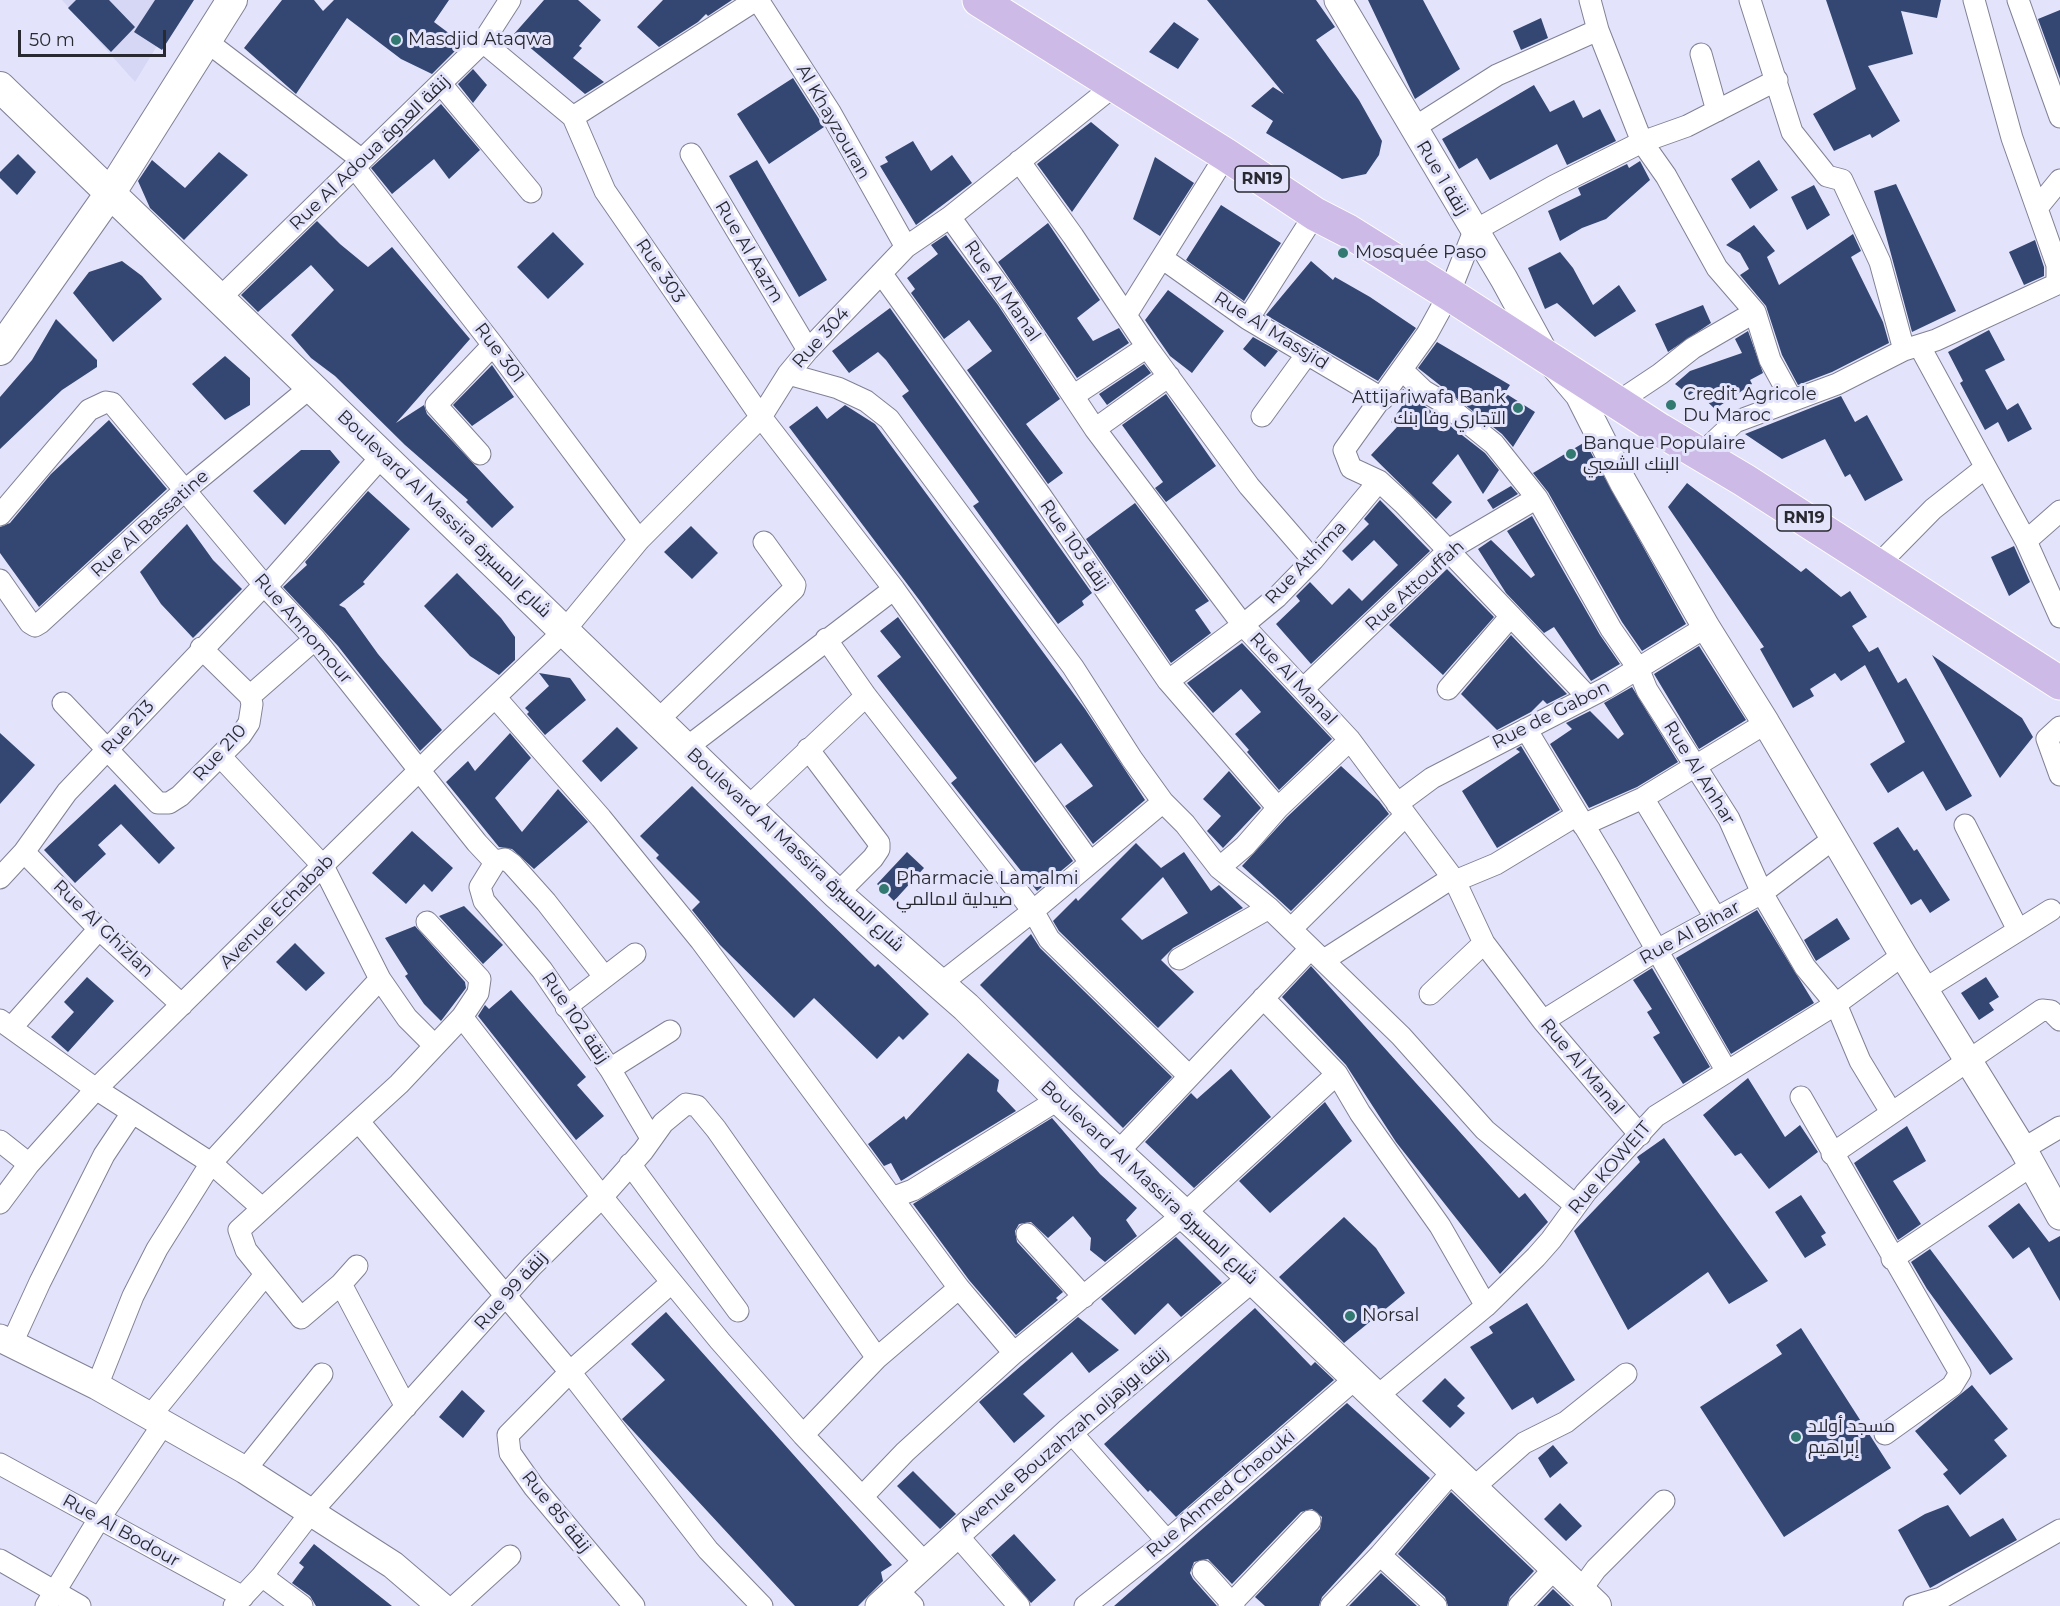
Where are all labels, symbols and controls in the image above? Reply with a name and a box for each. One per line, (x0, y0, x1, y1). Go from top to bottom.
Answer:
scale bar (21, 18, 170, 56)
text: 50 m (29, 29, 75, 51)
place label: Masdjid Ataqwa (408, 29, 552, 51)
marker: Masdjid Ataqwa (389, 33, 403, 47)
street label: Al Khayzouran (791, 61, 875, 183)
street label: Rue Al Adoua زنقة العدوة (285, 71, 455, 235)
street label: Rue 1 زنقة (1411, 137, 1473, 219)
road number: RN19 (1235, 166, 1289, 192)
street label: Rue Al Aazm (710, 197, 788, 307)
street label: Rue 303 (631, 235, 689, 307)
street label: Rue Al Manal (959, 236, 1045, 346)
place label: Mosquée Paso (1355, 242, 1486, 264)
marker: Mosquée Paso (1336, 246, 1350, 260)
street label: Rue Al Massjid (1210, 287, 1332, 375)
street label: Rue 304 (788, 303, 854, 373)
street label: Rue 301 (470, 319, 528, 387)
place label: Credit Agricole Du Maroc (1683, 384, 1817, 426)
place label: Attijariwafa Bank التجاري وفا بنك (1352, 387, 1506, 430)
marker: Credit Agricole Du Maroc (1664, 398, 1678, 412)
marker: Attijariwafa Bank التجاري وفا بنك (1511, 401, 1525, 415)
street label: Boulevard Al Massira شارع المسيرة (333, 406, 555, 622)
place label: Banque Populaire البنك الشعبي (1583, 433, 1746, 476)
marker: Banque Populaire البنك الشعبي (1564, 447, 1578, 461)
street label: Rue Al Bassatine (87, 466, 213, 582)
street label: Rue 103 زنقة (1035, 496, 1113, 594)
road number: RN19 (1777, 505, 1831, 531)
street label: Rue Athima (1261, 517, 1351, 609)
street label: Rue Attouffah (1361, 536, 1469, 636)
street label: Rue Annomour (249, 569, 357, 689)
street label: Rue Al Manal (1245, 628, 1341, 730)
street label: Rue de Gabon (1489, 676, 1613, 754)
street label: Rue 213 (97, 696, 159, 760)
street label: Rue Al Anhar (1659, 717, 1739, 829)
street label: Rue 210 (189, 720, 251, 786)
street label: Boulevard Al Massira شارع المسيرة (682, 744, 908, 956)
street label: Avenue Echabab (216, 851, 338, 973)
place label: Pharmacie Lamalmi صيدلية لامالمي (896, 868, 1079, 910)
street label: Rue Al Ghizlan (48, 876, 158, 982)
marker: Pharmacie Lamalmi صيدلية لامالمي (877, 882, 891, 896)
street label: Rue Al Bihar (1636, 897, 1744, 969)
street label: Rue 102 زنقة (537, 968, 613, 1068)
street label: Rue Al Manal (1536, 1015, 1628, 1119)
street label: Boulevard Al Massira شارع المسيرة (1036, 1077, 1262, 1289)
street label: Rue KOWEIT (1564, 1118, 1656, 1218)
street label: Rue 99 زنقة (470, 1247, 552, 1335)
place label: Norsal (1362, 1305, 1419, 1327)
marker: Norsal (1343, 1309, 1357, 1323)
street label: Avenue Bouzahzah زنقة بوزهزاه (955, 1343, 1173, 1537)
place label: مسجد أولاد إبراهيم (1808, 1416, 1895, 1458)
street label: Rue Ahmed Chaouki (1142, 1426, 1300, 1562)
marker: مسجد أولاد إبراهيم (1789, 1430, 1803, 1444)
street label: Rue 85 زنقة (517, 1467, 595, 1557)
street label: Rue Al Bodour (59, 1490, 183, 1572)

